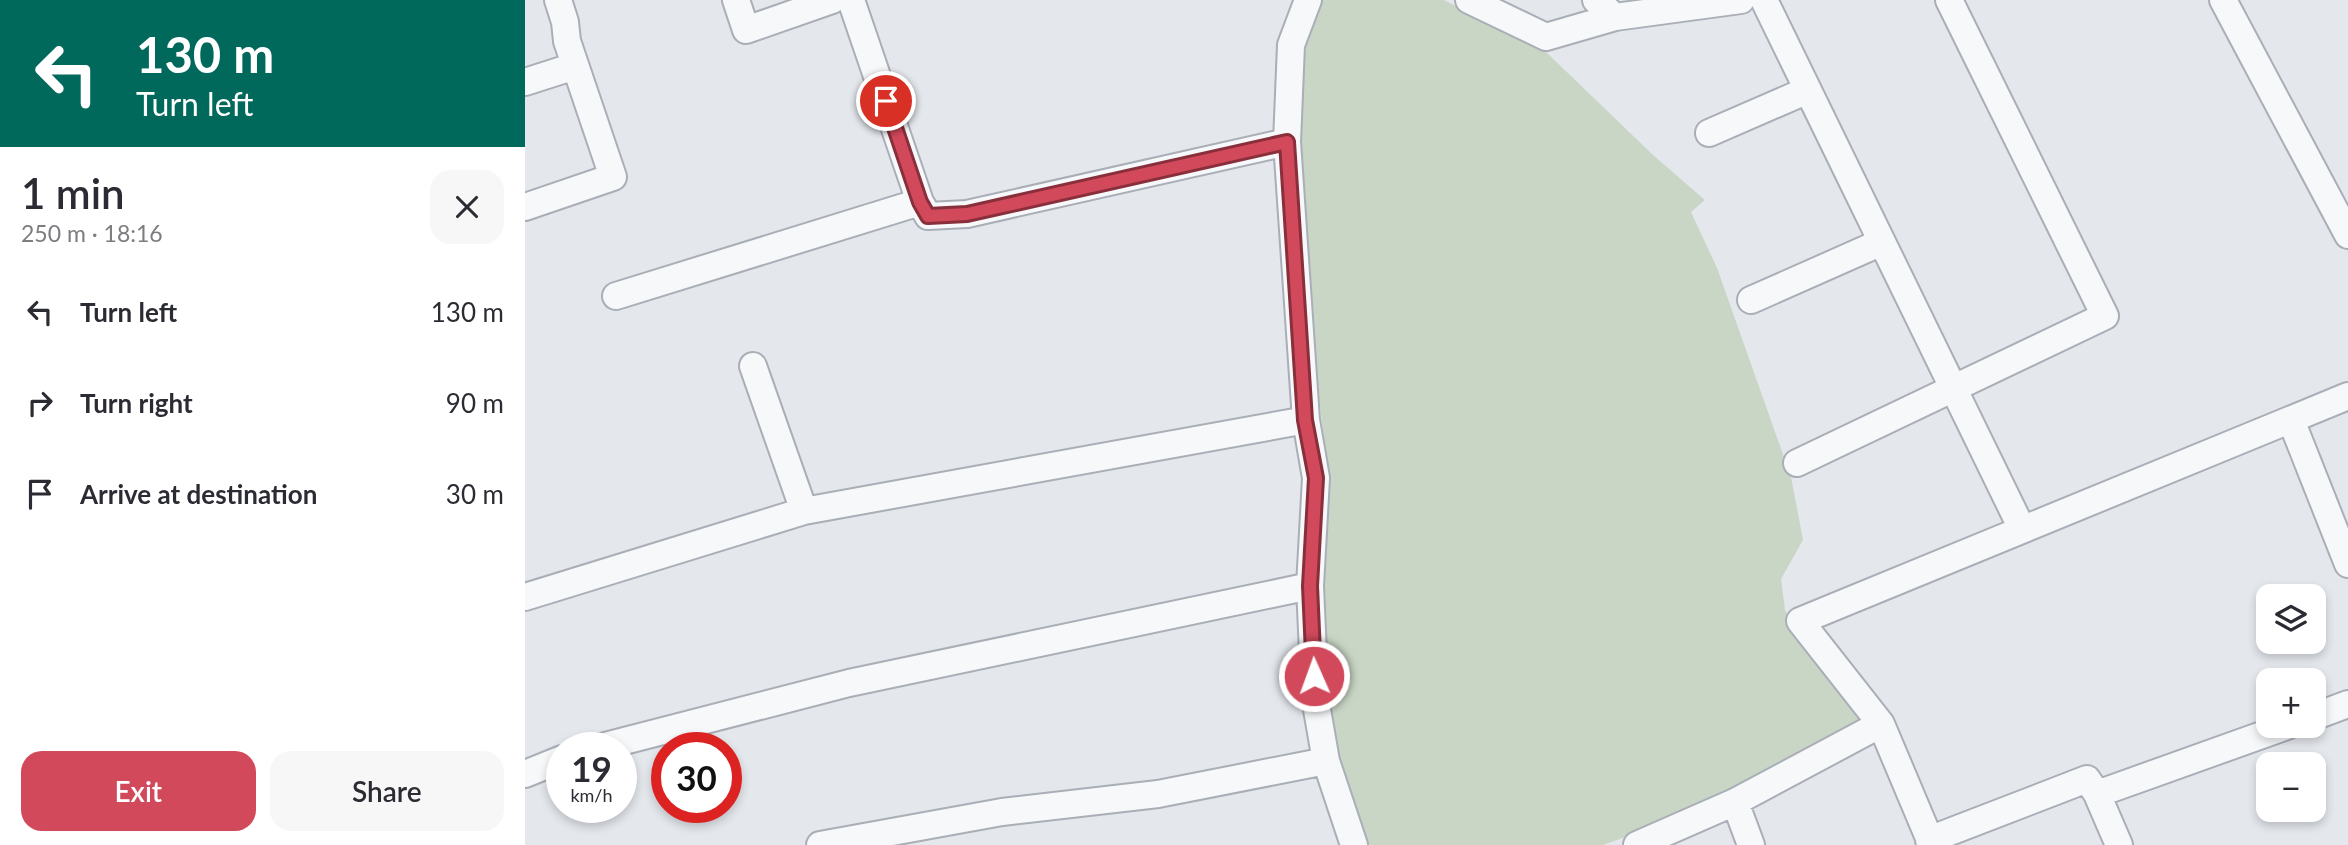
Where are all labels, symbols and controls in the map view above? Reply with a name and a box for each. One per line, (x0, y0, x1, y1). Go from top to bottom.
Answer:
text: 130 m (136, 25, 274, 83)
icon: left (21, 28, 112, 119)
pin (856, 71, 916, 131)
icon: arrive (867, 82, 905, 120)
text: Turn left (136, 84, 253, 123)
text: 1 min (21, 168, 125, 218)
button: close (430, 170, 504, 244)
text: 250 m · 18:16 (21, 219, 163, 247)
icon: left (21, 293, 59, 331)
text: Turn left (80, 296, 177, 328)
text: 130 m (431, 296, 504, 328)
icon: right (21, 384, 59, 422)
text: Turn right (80, 387, 193, 419)
text: 90 m (446, 387, 504, 419)
icon: arrive (21, 475, 59, 513)
text: Arrive at destination (80, 478, 317, 510)
text: 30 m (446, 478, 504, 510)
map controls (2256, 584, 2326, 822)
button: layers (2256, 584, 2326, 654)
position arrow (1277, 639, 1351, 713)
button: + (2256, 668, 2326, 738)
speed limit sign: 30 (651, 732, 742, 823)
text: 19 (571, 747, 612, 789)
button: Exit (21, 751, 256, 831)
button: Share (270, 751, 504, 831)
button: − (2256, 752, 2326, 822)
text: km/h (570, 784, 613, 806)

